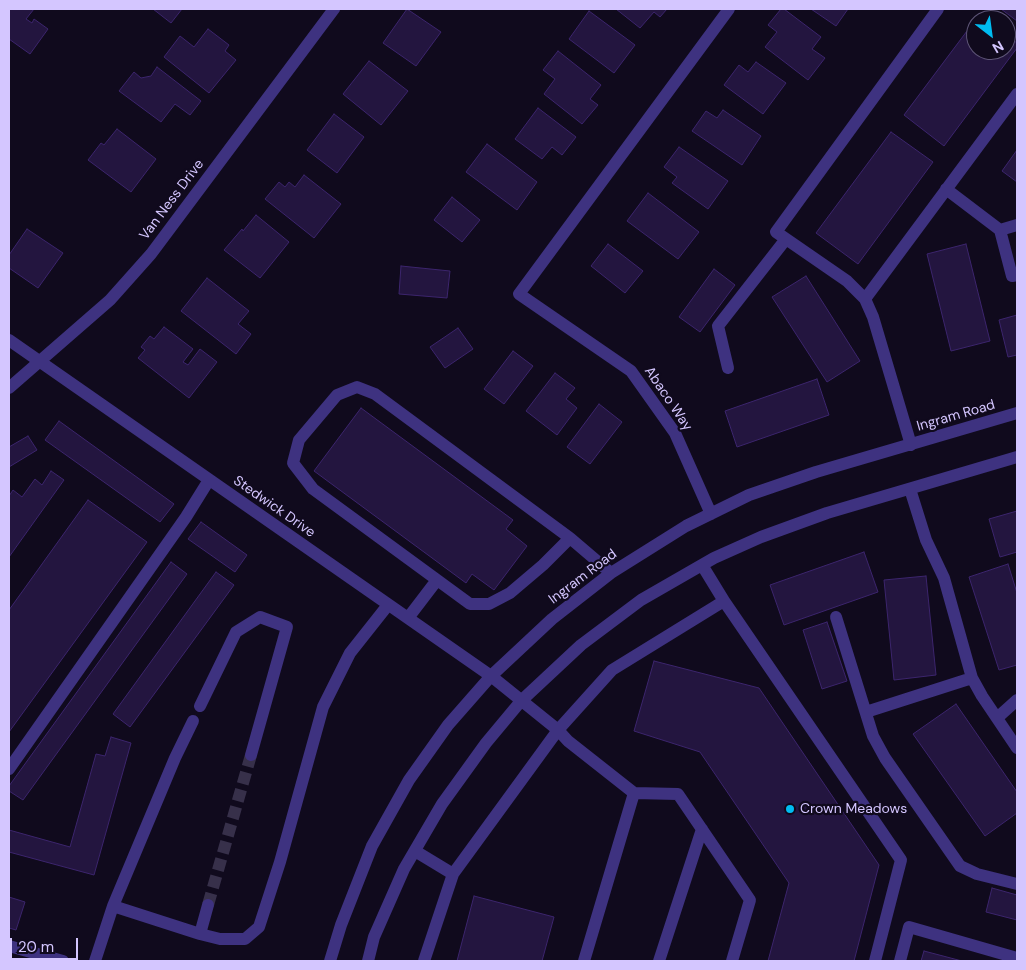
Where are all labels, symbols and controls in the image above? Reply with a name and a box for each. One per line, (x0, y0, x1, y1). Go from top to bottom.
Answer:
north arrow (966, 10, 1016, 60)
text: N (989, 37, 1007, 57)
street label: Van Ness Drive (136, 156, 208, 244)
street label: Abaco Way (640, 364, 696, 434)
street label: Ingram Road (915, 397, 997, 435)
street label: Stedwick Drive (230, 473, 318, 541)
street label: Ingram Road (546, 546, 620, 608)
place label: Crown Meadows (800, 801, 907, 817)
marker: Crown Meadows (784, 803, 796, 815)
scale bar (12, 928, 80, 960)
text: 20 m (18, 937, 54, 957)

